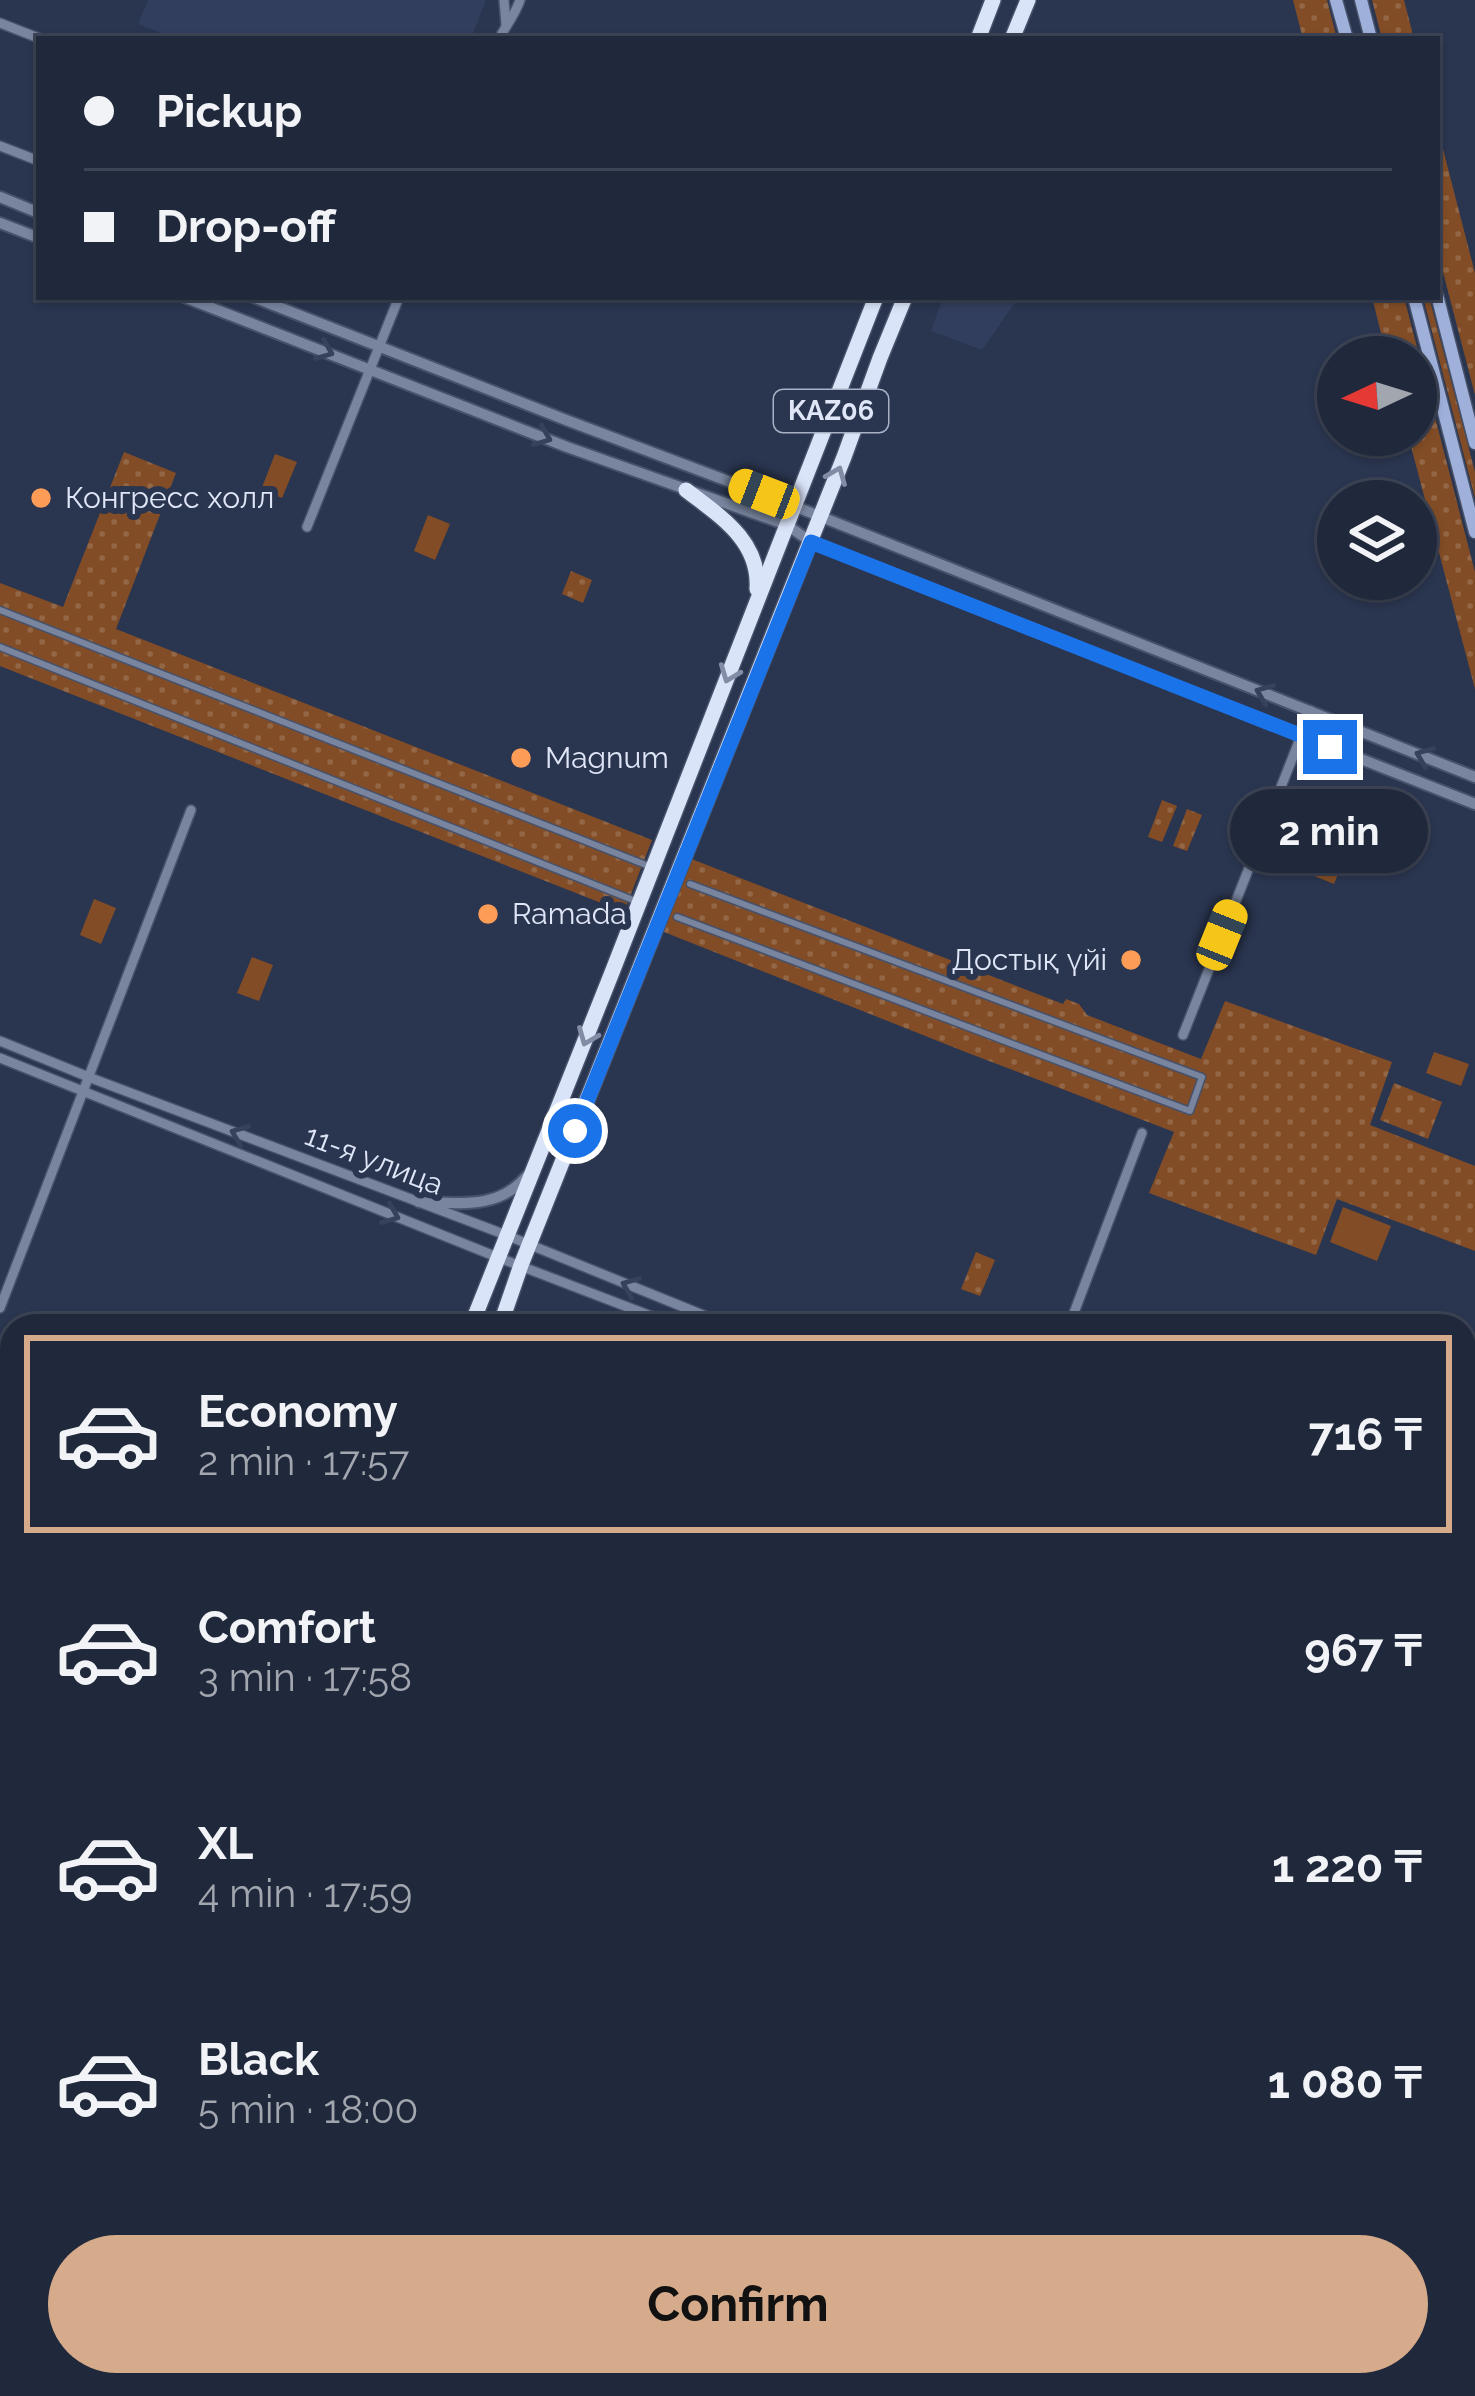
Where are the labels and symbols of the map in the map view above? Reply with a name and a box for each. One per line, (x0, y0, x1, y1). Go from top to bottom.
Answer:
north arrow (1317, 336, 1437, 456)
one-way arrow (314, 337, 335, 361)
road number: KАZ06 (774, 390, 888, 432)
one-way arrow (531, 423, 552, 447)
car (724, 464, 804, 524)
one-way arrow (823, 465, 847, 486)
place label: Конгресс холл (65, 480, 274, 515)
marker: Конгресс холл (28, 485, 54, 511)
one-way arrow (719, 662, 743, 683)
one-way arrow (1254, 682, 1275, 707)
route end (1303, 720, 1357, 774)
place label: Magnum (545, 740, 669, 775)
marker: Magnum (508, 745, 534, 771)
one-way arrow (1414, 746, 1435, 770)
callout: 2 min (1231, 789, 1429, 873)
car (1192, 895, 1252, 975)
place label: Ramada (512, 896, 627, 931)
marker: Ramada (475, 901, 501, 927)
place label: Достық үйі (951, 942, 1107, 977)
marker: Достық үйі (1118, 947, 1144, 973)
one-way arrow (577, 1025, 601, 1046)
route start (548, 1104, 602, 1158)
street label: 11-я улица (300, 1117, 448, 1202)
one-way arrow (230, 1124, 251, 1149)
one-way arrow (379, 1201, 400, 1225)
one-way arrow (620, 1276, 641, 1300)

